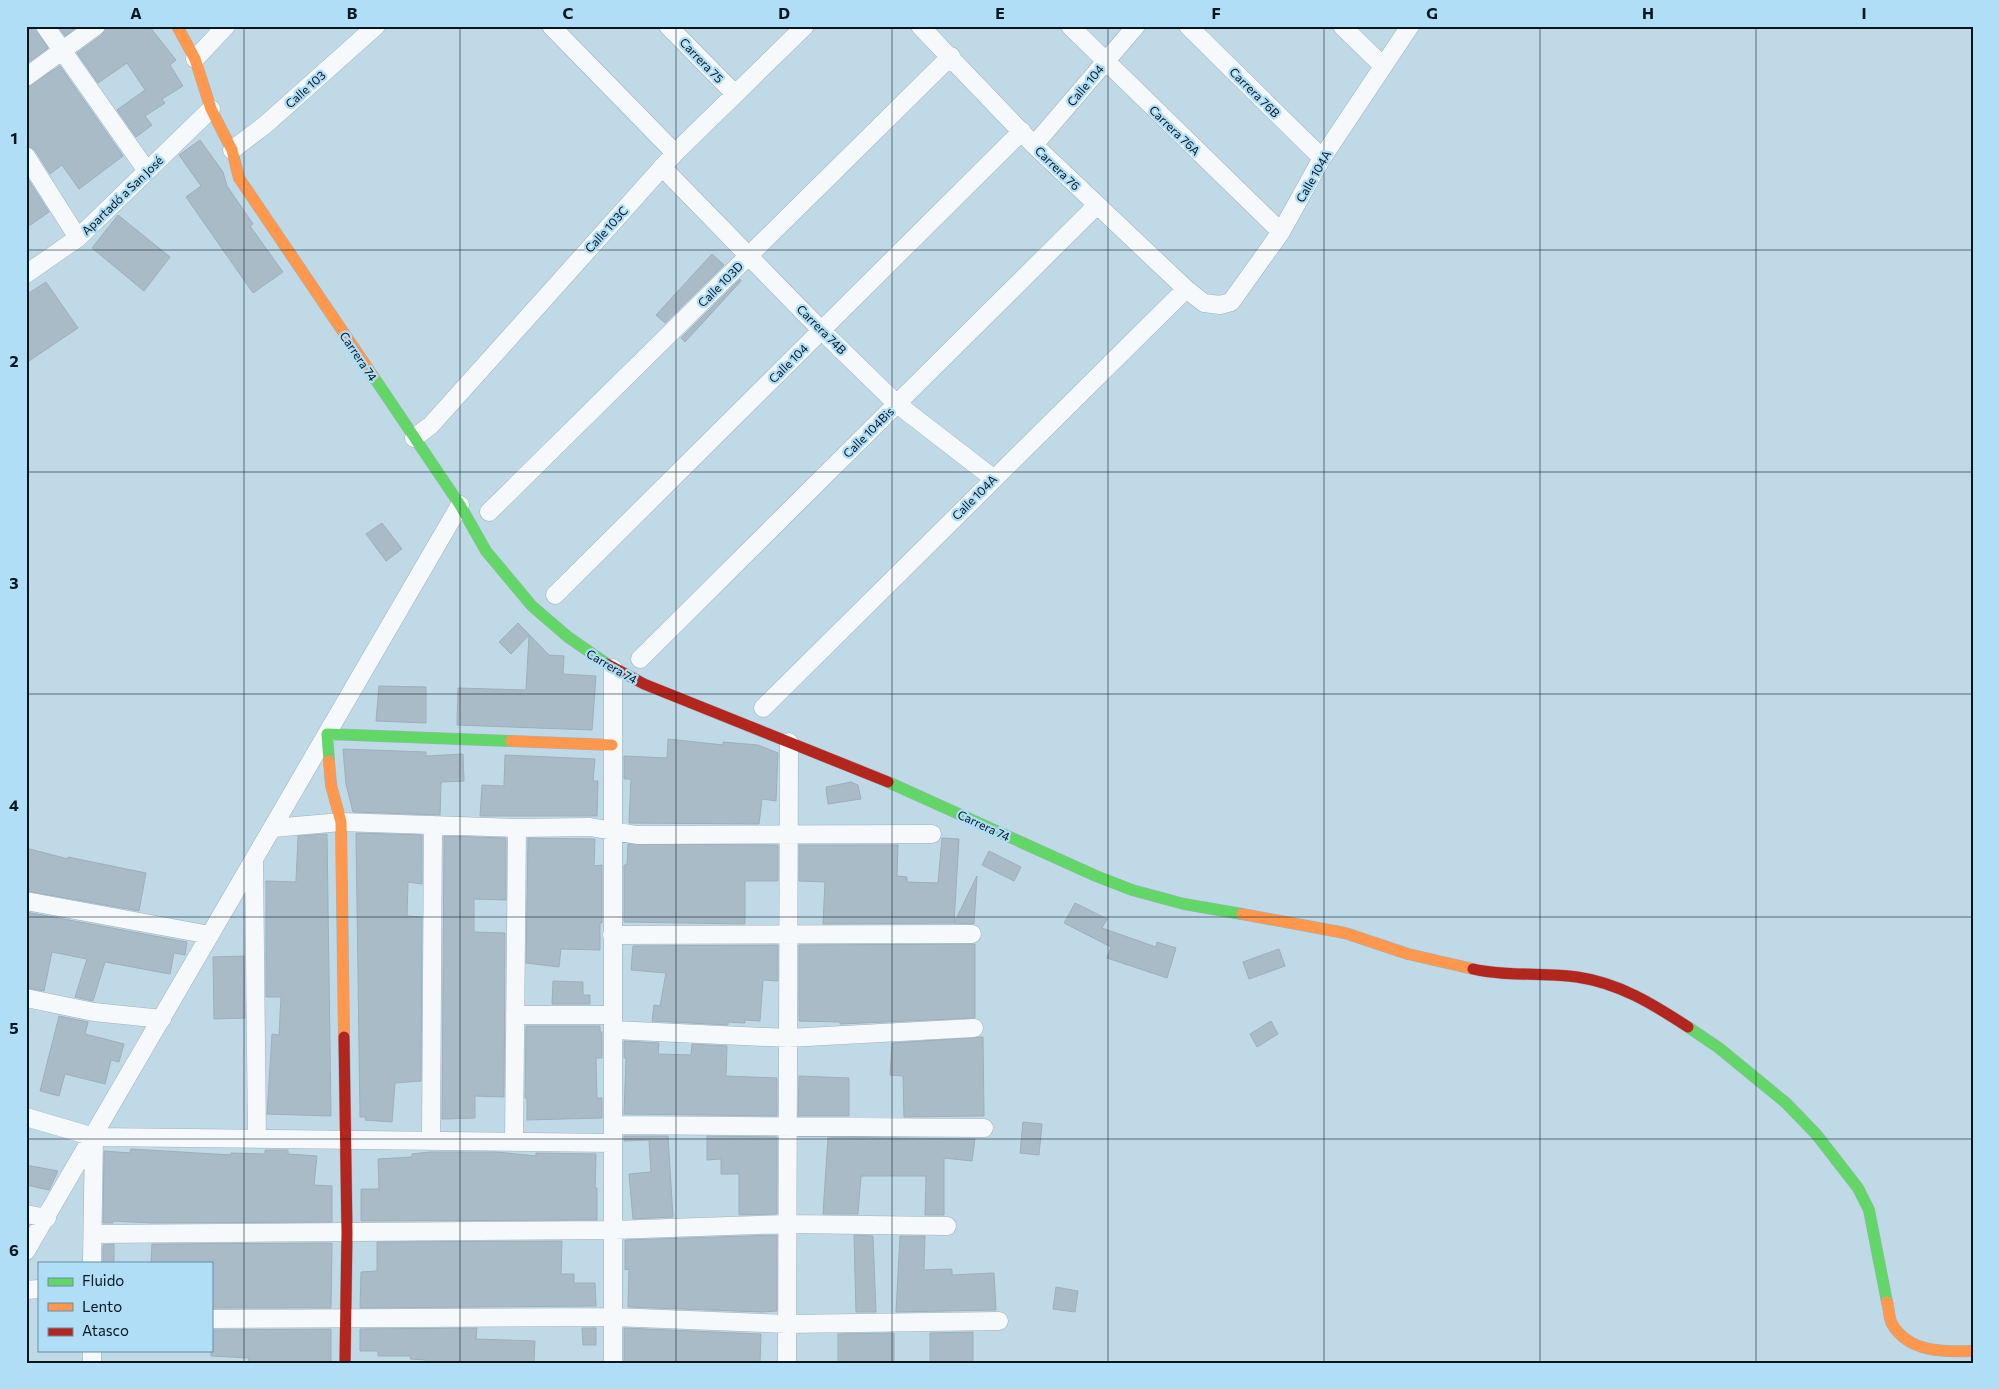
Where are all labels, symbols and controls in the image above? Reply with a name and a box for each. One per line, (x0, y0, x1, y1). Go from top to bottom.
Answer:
text: A (130, 3, 142, 22)
text: B (347, 3, 358, 22)
text: C (563, 3, 574, 22)
text: D (778, 3, 790, 22)
text: E (995, 3, 1005, 22)
text: F (1211, 3, 1221, 22)
text: G (1426, 3, 1438, 22)
text: H (1642, 3, 1654, 22)
text: I (1861, 3, 1867, 22)
street label: Carrera 75 (677, 35, 727, 85)
street label: Calle 104 (1064, 62, 1106, 108)
street label: Carrera 76B (1227, 64, 1283, 120)
street label: Calle 103 (282, 67, 328, 111)
street label: Carrera 76A (1147, 102, 1203, 158)
text: 1 (10, 128, 18, 147)
street label: Carrera 76 (1033, 143, 1083, 193)
street label: Calle 104A (1293, 148, 1333, 204)
street label: Apartadó a San José (78, 153, 166, 238)
street label: Calle 103C (582, 203, 630, 255)
street label: Calle 103D (695, 258, 746, 309)
street label: Carrera 74B (794, 301, 850, 357)
street label: Carrera 74 (337, 329, 381, 383)
street label: Calle 104 (766, 341, 810, 385)
text: 2 (9, 351, 19, 370)
street label: Calle 104Bis (840, 404, 896, 460)
street label: Calle 104A (949, 472, 999, 522)
text: 3 (9, 573, 19, 592)
street label: Carrera 74 (584, 646, 640, 686)
text: 4 (9, 795, 19, 814)
street label: Carrera 74 (956, 807, 1012, 843)
text: 5 (9, 1018, 19, 1037)
text: 6 (9, 1240, 19, 1259)
legend (38, 1262, 212, 1352)
text: Fluido (82, 1271, 124, 1289)
text: Lento (82, 1297, 122, 1315)
text: Atasco (82, 1321, 129, 1339)

